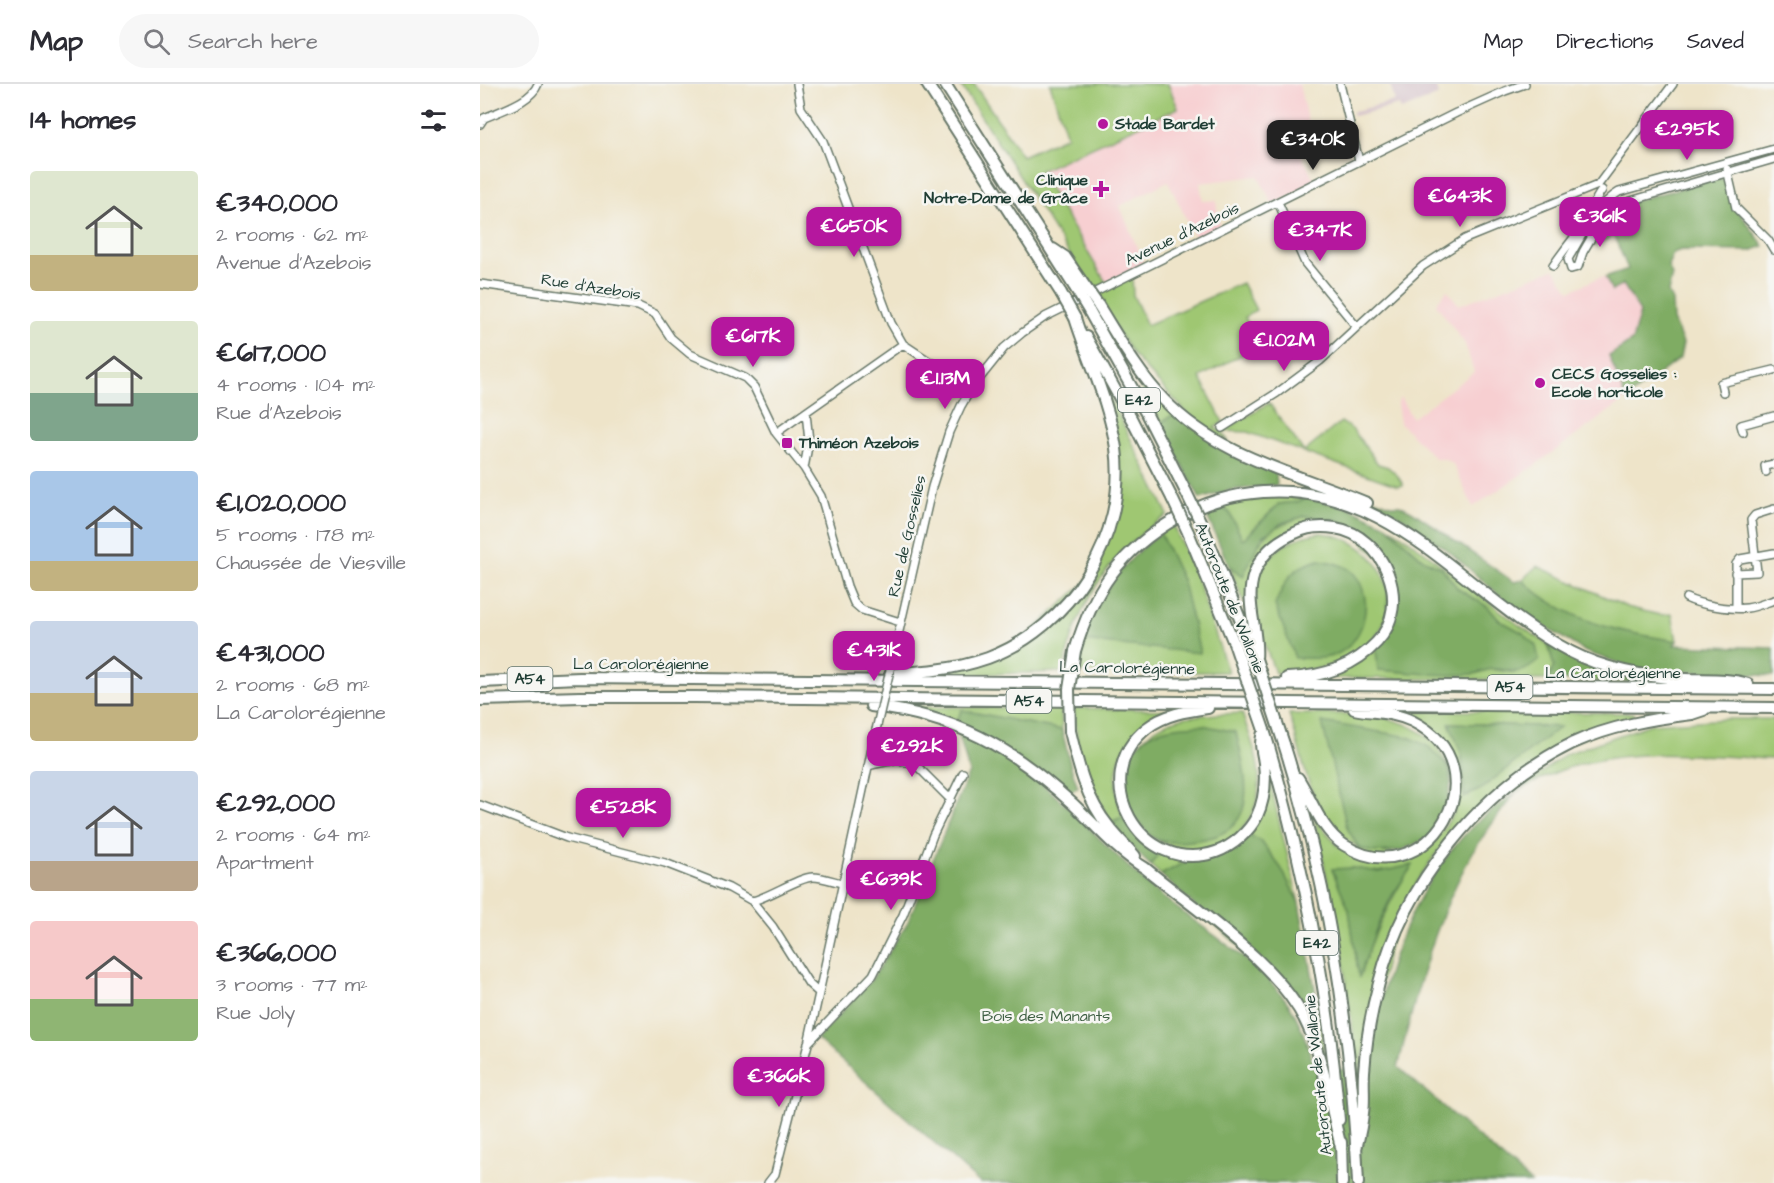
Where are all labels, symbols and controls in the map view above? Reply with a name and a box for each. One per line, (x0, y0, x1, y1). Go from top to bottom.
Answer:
search box (119, 14, 539, 68)
text: Map (30, 22, 83, 61)
icon: search (140, 25, 173, 58)
text: Search here (188, 26, 318, 57)
text: Map (1483, 27, 1523, 56)
text: Directions (1556, 27, 1654, 56)
text: Saved (1687, 27, 1744, 56)
text: 14 homes (30, 102, 136, 138)
icon: filters (417, 104, 450, 137)
pin: €295K (1645, 110, 1729, 161)
place label: Stade Bardet (1114, 113, 1215, 135)
text: €295K (1655, 115, 1720, 143)
marker: Stade Bardet (1096, 117, 1110, 131)
pin: €340K (1271, 120, 1355, 171)
text: €340K (1281, 125, 1345, 153)
place label: Clinique Notre-Dame de Grâce (924, 169, 1088, 209)
pin: €643K (1418, 177, 1502, 228)
marker: Clinique Notre-Dame de Grâce (1092, 180, 1110, 198)
text: €643K (1428, 182, 1492, 210)
text: €340,000 (216, 185, 338, 221)
icon: home (78, 195, 150, 267)
street label: Avenue d'Azebois (1121, 197, 1243, 271)
pin: €361K (1558, 197, 1642, 248)
text: €361K (1573, 202, 1627, 230)
pin: €650K (812, 207, 896, 258)
pin: €347K (1278, 211, 1362, 262)
text: €650K (820, 212, 888, 240)
text: €347K (1288, 216, 1352, 244)
text: 2 rooms · 62 m² (216, 221, 368, 249)
text: Avenue d'Azebois (216, 249, 372, 277)
street label: Rue d'Azebois (540, 268, 642, 306)
pin: €617K (711, 317, 795, 368)
pin: €1.02M (1235, 321, 1333, 372)
text: €617K (725, 322, 781, 350)
text: €1.02M (1253, 326, 1315, 354)
text: €617,000 (216, 335, 326, 371)
icon: home (78, 345, 150, 417)
pin: €1.13M (896, 359, 994, 410)
place label: CECS Gosselies : Ecole horticole (1552, 363, 1677, 403)
text: €1.13M (920, 364, 970, 392)
text: 4 rooms · 104 m² (216, 371, 375, 399)
marker: CECS Gosselies : Ecole horticole (1533, 376, 1547, 390)
road number: E42 (1118, 388, 1160, 412)
text: Rue d'Azebois (216, 399, 342, 427)
place label: Thiméon Azebois (798, 432, 919, 454)
marker: Thiméon Azebois (780, 436, 794, 450)
street label: Rue de Gosselies (882, 473, 932, 599)
text: €1,020,000 (216, 485, 346, 521)
icon: home (78, 495, 150, 567)
street label: Autoroute de Wallonie (1190, 519, 1270, 677)
text: 5 rooms · 178 m² (216, 521, 375, 549)
text: Chaussée de Viesville (216, 549, 406, 577)
pin: €431K (832, 631, 916, 682)
text: €431,000 (216, 635, 325, 671)
text: €431K (847, 636, 901, 664)
icon: home (78, 645, 150, 717)
street label: La Carolorégienne (573, 653, 709, 676)
street label: La Carolorégienne (1059, 656, 1195, 681)
street label: La Carolorégienne (1545, 662, 1681, 685)
road number: A54 (508, 667, 552, 691)
text: 2 rooms · 68 m² (216, 671, 370, 699)
road number: A54 (1488, 675, 1532, 699)
road number: A54 (1006, 689, 1052, 713)
text: La Carolorégienne (216, 699, 386, 727)
pin: €292K (870, 727, 954, 778)
text: €292K (881, 732, 943, 760)
text: €292,000 (216, 785, 335, 821)
pin: €528K (581, 788, 665, 839)
text: €528K (590, 793, 656, 821)
icon: home (78, 795, 150, 867)
text: 2 rooms · 64 m² (216, 821, 371, 849)
text: Apartment (216, 849, 314, 877)
pin: €639K (849, 860, 933, 911)
text: €639K (860, 865, 922, 893)
road number: E42 (1296, 931, 1338, 955)
text: €366,000 (216, 935, 336, 971)
icon: home (78, 945, 150, 1017)
text: 3 rooms · 77 m² (216, 971, 368, 999)
street label: Autoroute de Wallonie (1299, 994, 1337, 1156)
text: Rue Joly (216, 999, 295, 1027)
park label: Bois des Manants (982, 1005, 1110, 1027)
pin: €366K (737, 1057, 821, 1108)
text: €366K (747, 1062, 811, 1090)

